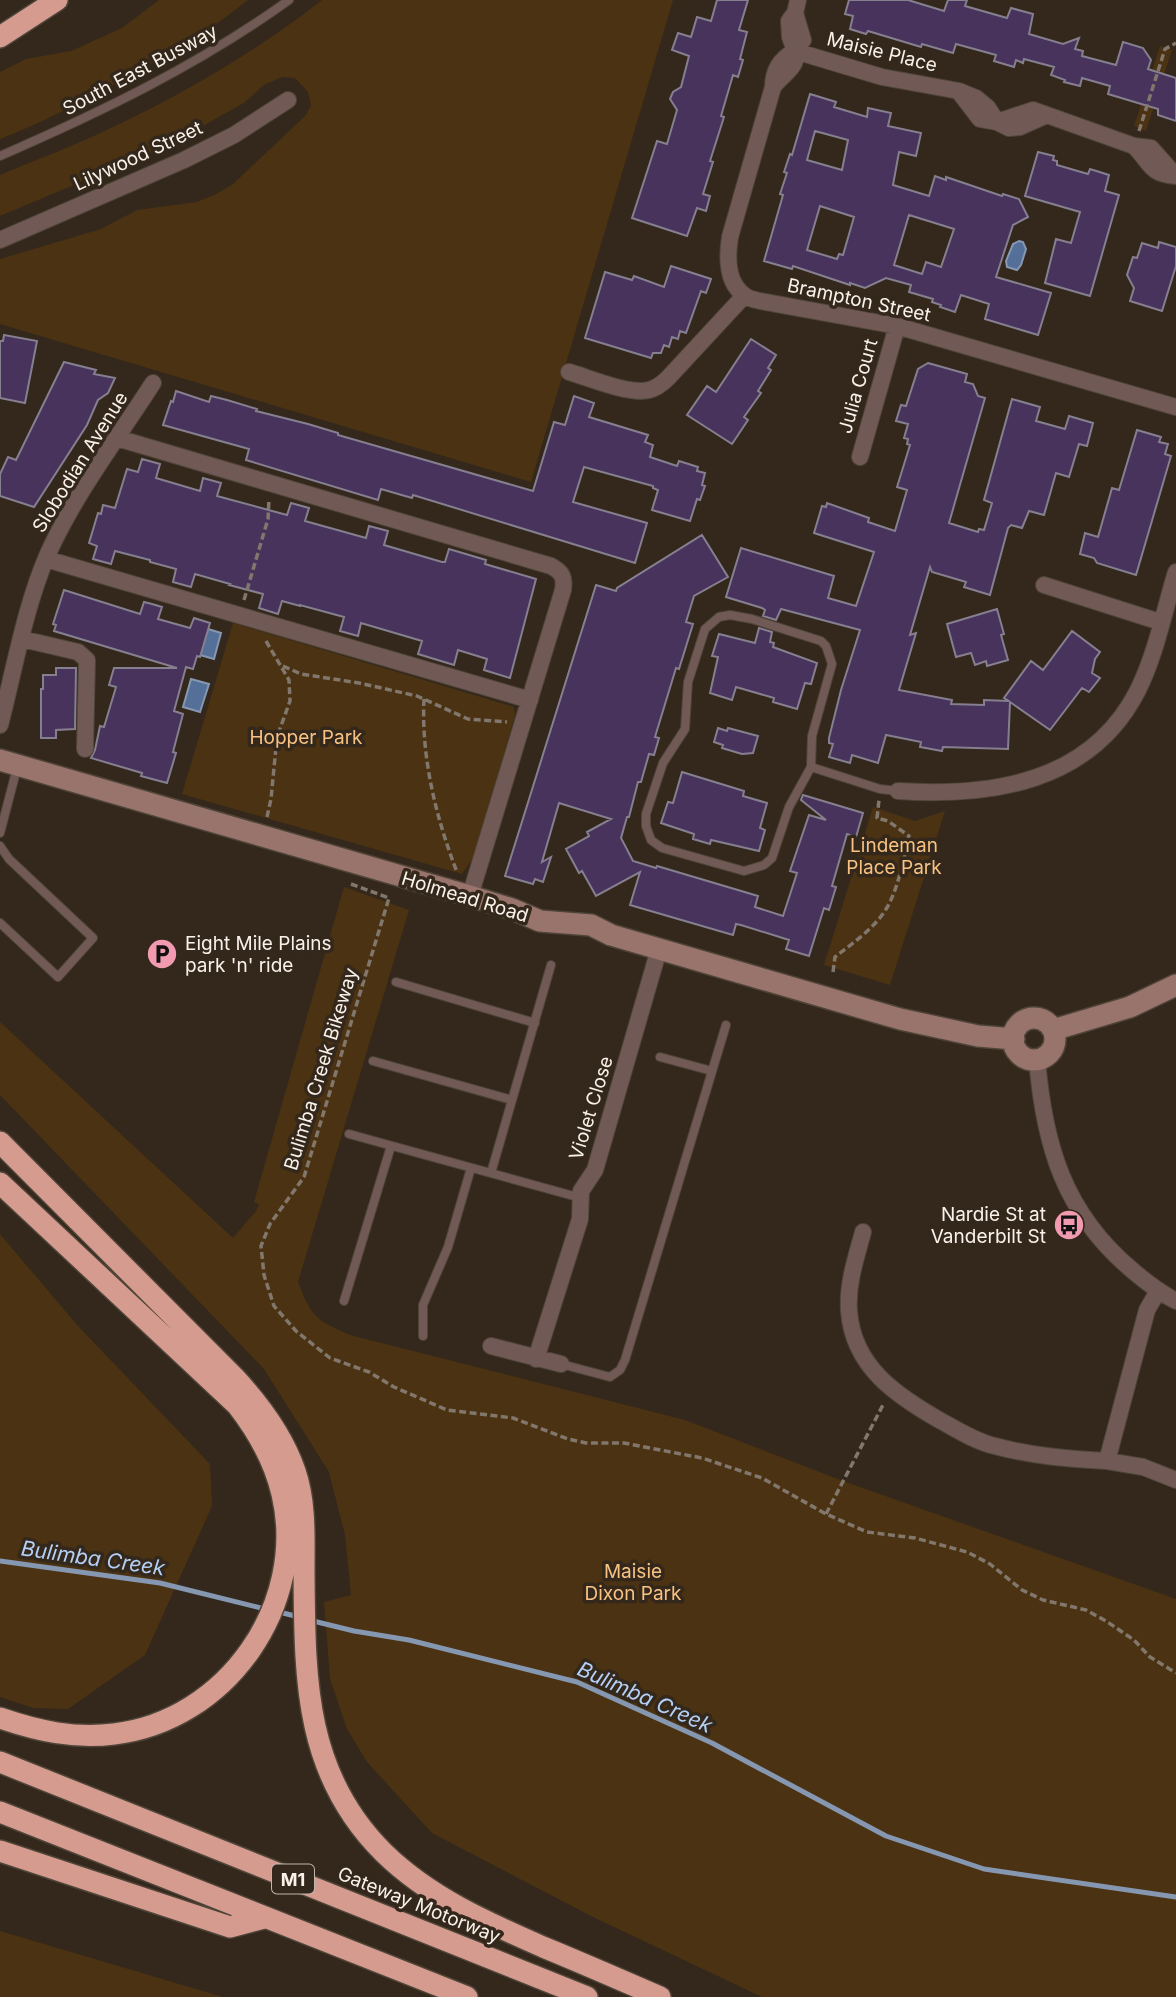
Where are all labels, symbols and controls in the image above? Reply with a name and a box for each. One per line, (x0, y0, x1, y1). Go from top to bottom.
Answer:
street label: South East Busway (59, 19, 221, 120)
street label: Maisie Place (824, 27, 940, 77)
street label: Lilywood Street (70, 116, 206, 196)
street label: Brampton Street (785, 274, 933, 326)
street label: Julia Court (834, 336, 882, 436)
street label: Slobodian Avenue (27, 387, 133, 537)
park label: Hopper Park (249, 726, 363, 749)
park label: Lindeman Place Park (846, 834, 942, 879)
street label: Holmead Road (399, 867, 531, 927)
place label: Eight Mile Plains park 'n' ride (185, 932, 332, 977)
parking icon: Eight Mile Plains park 'n' ride (145, 937, 179, 971)
street label: Bulimba Creek Bikeway (279, 965, 363, 1173)
street label: Violet Close (564, 1053, 618, 1163)
place label: Nardie St at Vanderbilt St (931, 1203, 1046, 1248)
bus stop icon: Nardie St at Vanderbilt St (1052, 1208, 1086, 1242)
water label: Bulimba Creek (19, 1536, 167, 1581)
park label: Maisie Dixon Park (585, 1560, 682, 1605)
water label: Bulimba Creek (574, 1656, 717, 1738)
street label: Gateway Motorway (334, 1862, 504, 1948)
road number: M1 (272, 1865, 314, 1894)

